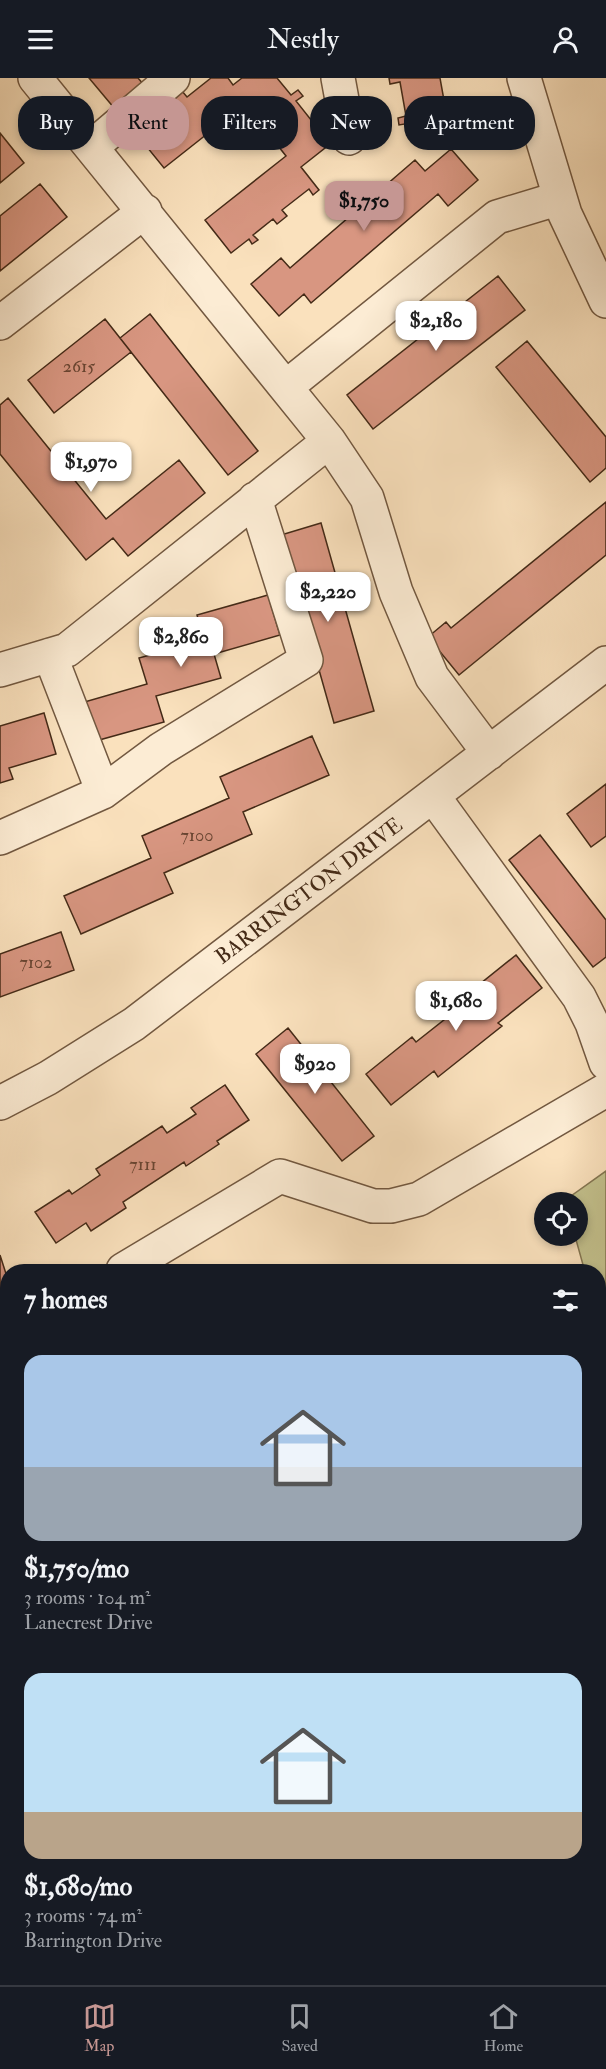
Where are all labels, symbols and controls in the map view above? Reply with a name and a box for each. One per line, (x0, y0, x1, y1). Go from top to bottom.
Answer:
icon: menu (24, 23, 57, 56)
text: Nestly (267, 23, 339, 56)
icon: person (549, 23, 582, 56)
chip: Buy (18, 96, 94, 150)
chip: Rent (106, 96, 189, 150)
chip: Filters (201, 96, 298, 150)
chip: New (310, 96, 392, 150)
chip: Apartment (404, 96, 535, 150)
pin: $1,750 (315, 181, 413, 232)
text: $1,750 (339, 188, 389, 213)
pin: $2,180 (387, 301, 485, 352)
text: $2,180 (410, 308, 463, 333)
house number: 2615 (63, 355, 95, 378)
pin: $1,970 (42, 442, 140, 493)
text: $1,970 (65, 449, 117, 474)
pin: $2,220 (279, 572, 377, 623)
text: $2,220 (300, 579, 356, 604)
pin: $2,860 (132, 617, 230, 668)
text: $2,860 (153, 624, 209, 649)
street label: BARRINGTON DRIVE (210, 812, 408, 970)
house number: 7100 (180, 824, 214, 847)
house number: 7102 (20, 951, 52, 974)
pin: $1,680 (407, 981, 505, 1032)
text: $1,680 (430, 988, 482, 1013)
pin: $920 (279, 1044, 351, 1095)
text: $920 (294, 1051, 336, 1076)
house number: 7111 (129, 1153, 157, 1176)
map controls (534, 1192, 588, 1246)
button: locate (534, 1192, 588, 1246)
text: 7 homes (24, 1284, 107, 1316)
icon: filters (549, 1284, 582, 1317)
icon: home (249, 1394, 357, 1502)
text: $1,750/mo (24, 1553, 129, 1585)
text: 3 rooms · 104 m² (24, 1585, 151, 1610)
text: Lanecrest Drive (24, 1610, 153, 1635)
icon: home (249, 1712, 357, 1820)
text: $1,680/mo (24, 1871, 132, 1903)
text: 3 rooms · 74 m² (24, 1903, 142, 1928)
text: Barrington Drive (24, 1928, 162, 1953)
tab: Map (83, 2000, 116, 2056)
tab: Saved (281, 2000, 318, 2056)
tab: Home (484, 2000, 523, 2056)

